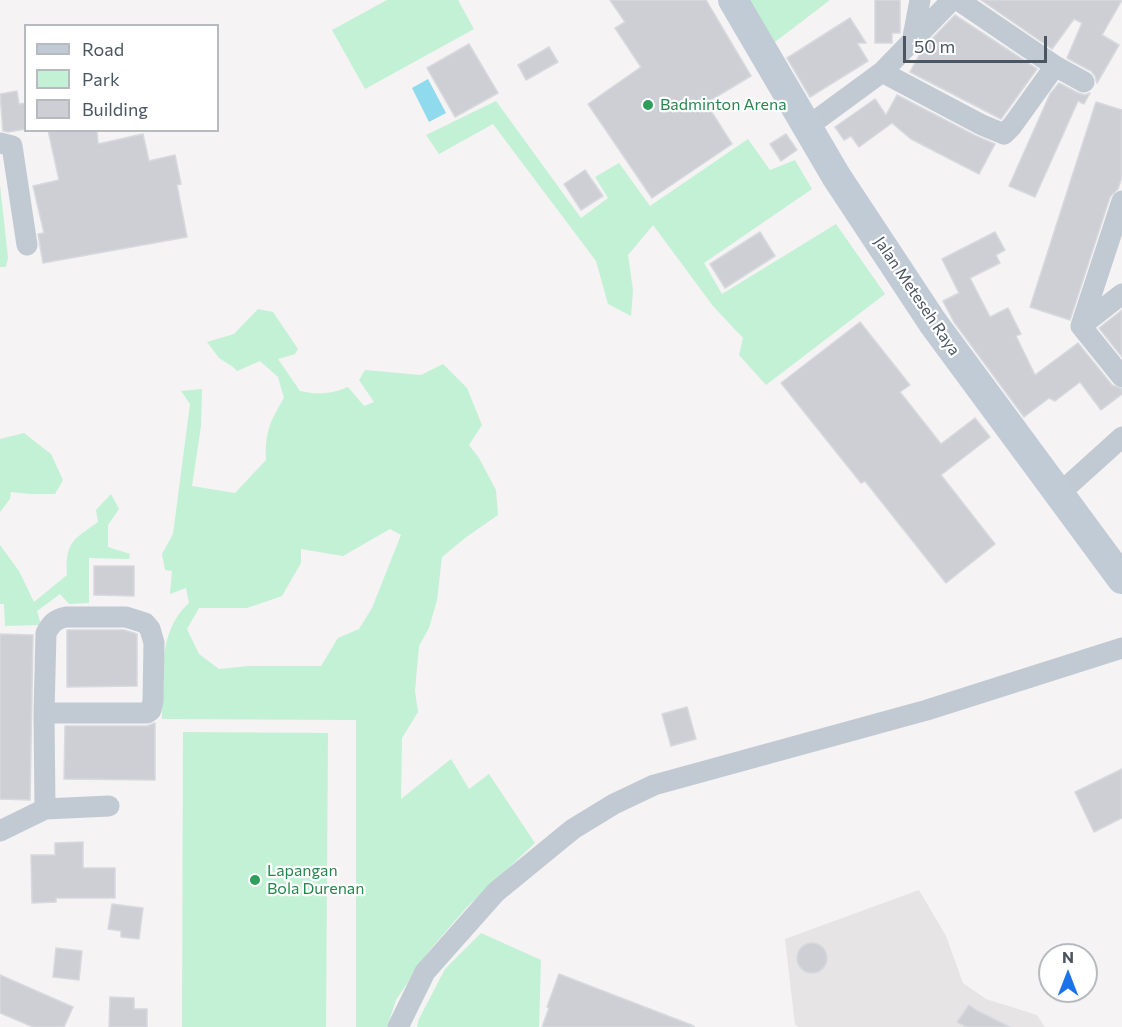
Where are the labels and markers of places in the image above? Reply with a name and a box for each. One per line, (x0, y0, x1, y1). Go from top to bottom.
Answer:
place label: Badminton Arena (660, 95, 787, 115)
marker: Badminton Arena (641, 98, 655, 112)
place label: Lapangan Bola Durenan (267, 861, 364, 899)
marker: Lapangan Bola Durenan (248, 873, 262, 887)

